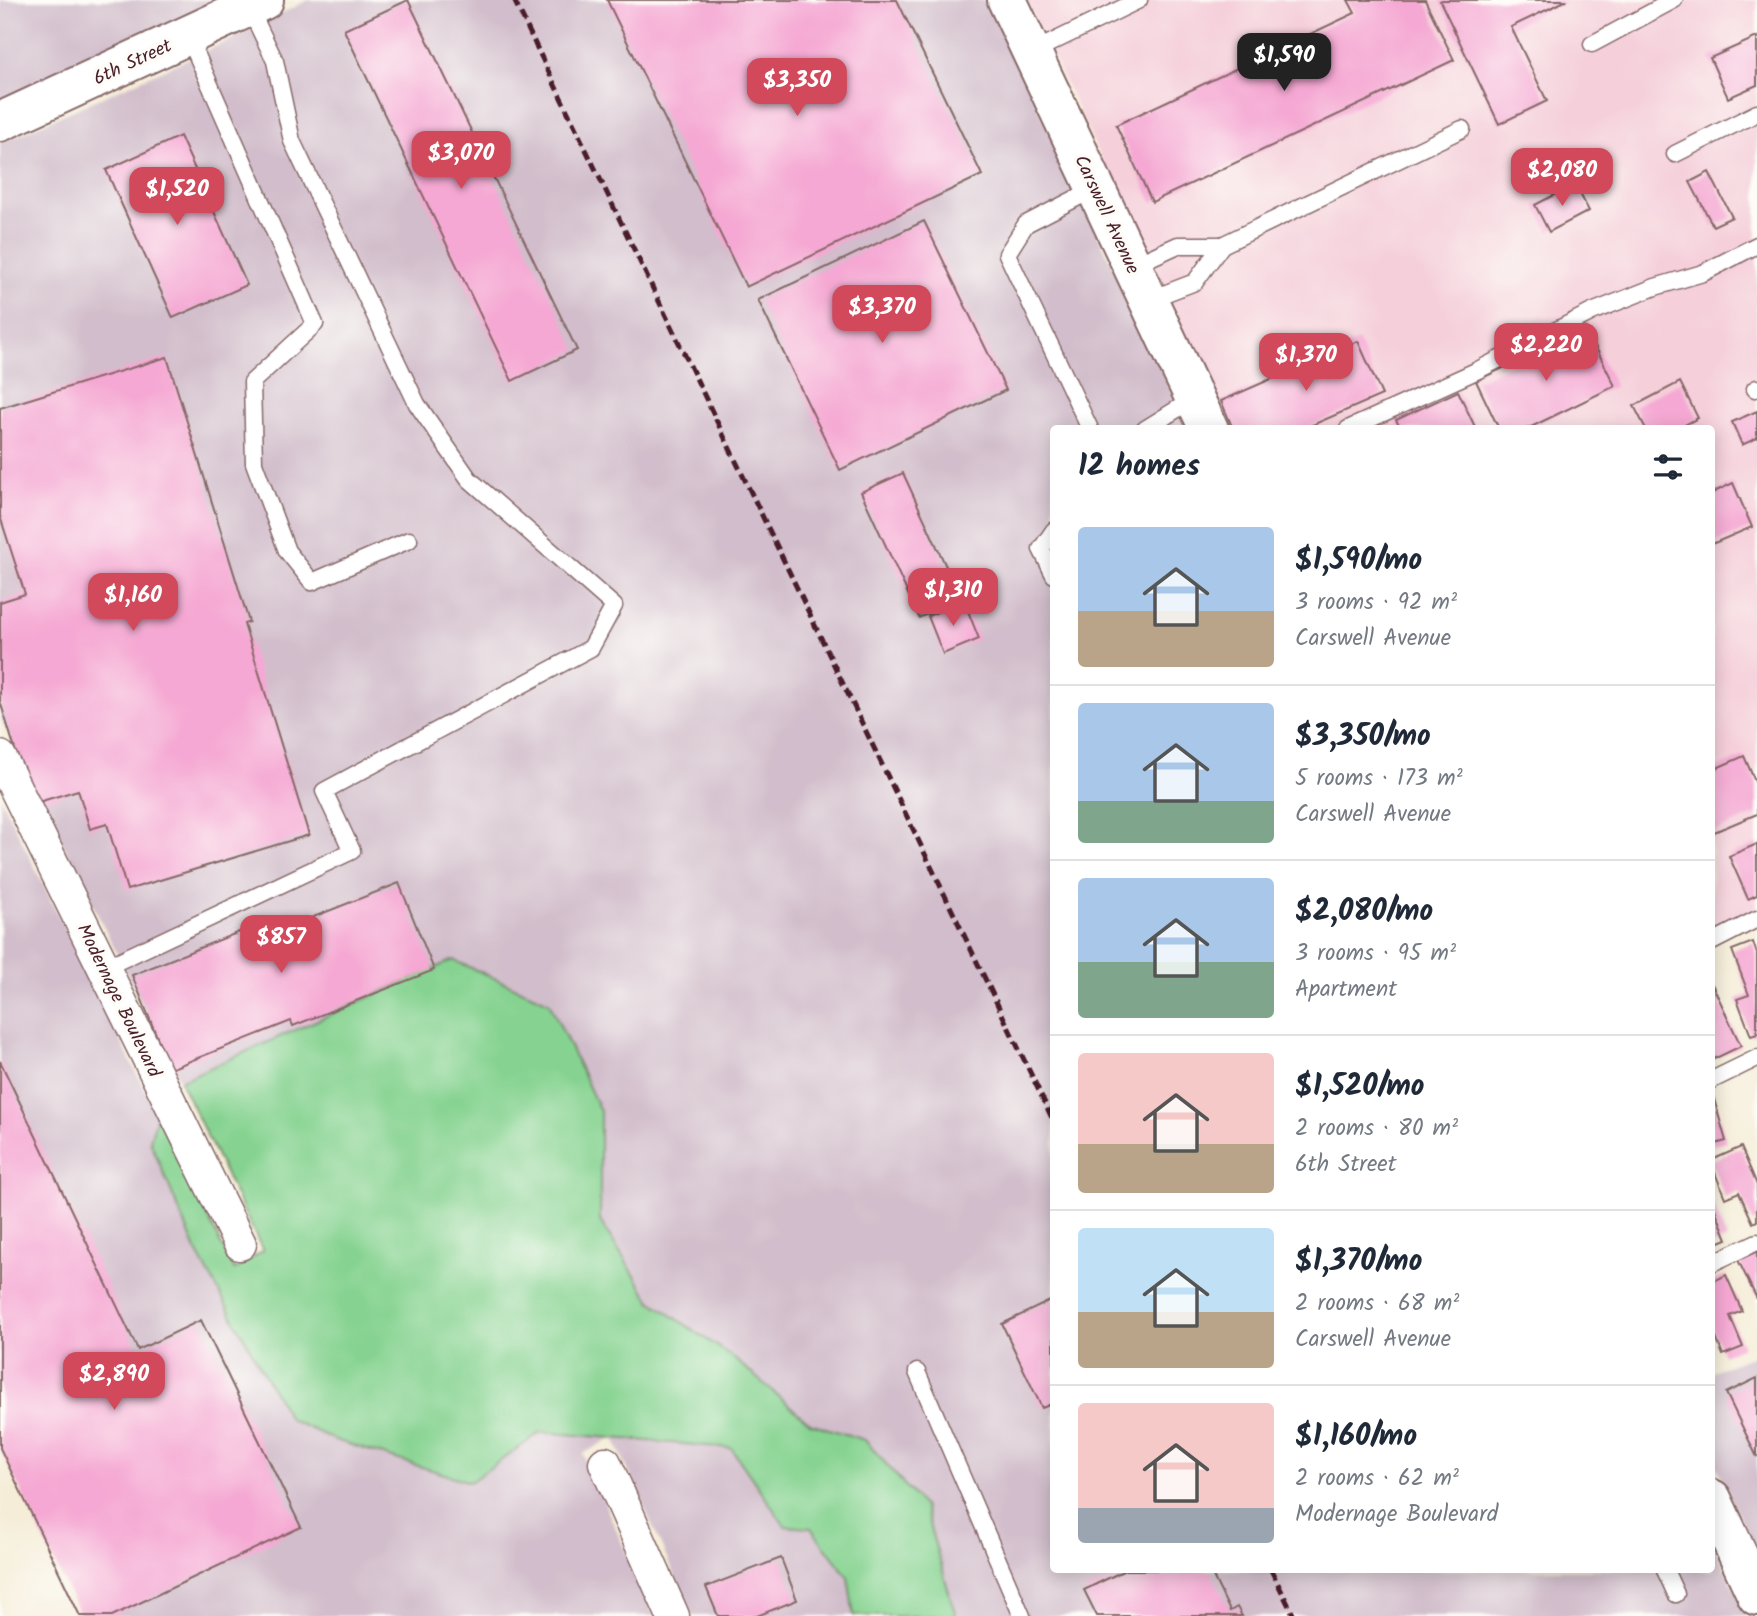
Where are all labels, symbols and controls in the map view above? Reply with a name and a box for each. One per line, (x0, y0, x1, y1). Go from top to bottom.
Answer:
street label: 6th Street (88, 31, 178, 94)
pin: $1,590 (1227, 34, 1341, 93)
text: $1,590 (1253, 38, 1315, 74)
pin: $3,350 (740, 58, 854, 118)
text: $3,350 (763, 63, 831, 99)
pin: $3,070 (404, 132, 518, 191)
text: $3,070 (428, 136, 494, 172)
pin: $2,080 (1505, 148, 1619, 208)
street label: Carswell Avenue (1065, 150, 1147, 280)
text: $2,080 (1527, 153, 1597, 189)
pin: $1,520 (120, 168, 234, 227)
text: $1,520 (145, 172, 209, 208)
pin: $3,370 (825, 286, 939, 345)
text: $3,370 (848, 290, 916, 326)
pin: $2,220 (1489, 324, 1603, 383)
text: $2,220 (1510, 328, 1582, 364)
pin: $1,370 (1249, 334, 1363, 393)
text: $1,370 (1275, 338, 1337, 374)
text: 12 homes (1078, 443, 1200, 491)
icon: filters (1649, 448, 1687, 486)
text: $1,590/mo (1295, 537, 1422, 585)
icon: home (1134, 555, 1218, 639)
pin: $1,310 (896, 568, 1010, 628)
text: $1,310 (924, 573, 982, 609)
pin: $1,160 (76, 574, 190, 633)
text: $1,160 (104, 578, 162, 614)
text: 3 rooms · 92 m² (1295, 585, 1457, 621)
text: Carswell Avenue (1295, 621, 1451, 657)
text: $3,350/mo (1295, 713, 1431, 761)
icon: home (1134, 731, 1218, 815)
text: 5 rooms · 173 m² (1295, 761, 1463, 797)
text: Carswell Avenue (1295, 797, 1451, 833)
text: $2,080/mo (1295, 888, 1433, 936)
icon: home (1134, 906, 1218, 990)
pin: $857 (240, 916, 322, 975)
street label: Modernage Boulevard (68, 919, 169, 1083)
text: $857 (256, 920, 306, 956)
text: 3 rooms · 95 m² (1295, 936, 1456, 972)
text: Apartment (1295, 972, 1397, 1008)
text: $1,520/mo (1295, 1063, 1424, 1111)
icon: home (1134, 1081, 1218, 1165)
text: 2 rooms · 80 m² (1295, 1111, 1458, 1147)
text: 6th Street (1295, 1147, 1397, 1183)
text: $1,370/mo (1295, 1238, 1422, 1286)
icon: home (1134, 1256, 1218, 1340)
text: 2 rooms · 68 m² (1295, 1286, 1459, 1322)
text: Carswell Avenue (1295, 1322, 1451, 1358)
pin: $2,890 (57, 1352, 171, 1412)
text: $2,890 (79, 1357, 149, 1393)
text: $1,160/mo (1295, 1413, 1417, 1461)
icon: home (1134, 1431, 1218, 1515)
text: 2 rooms · 62 m² (1295, 1461, 1459, 1497)
text: Modernage Boulevard (1295, 1497, 1498, 1533)

